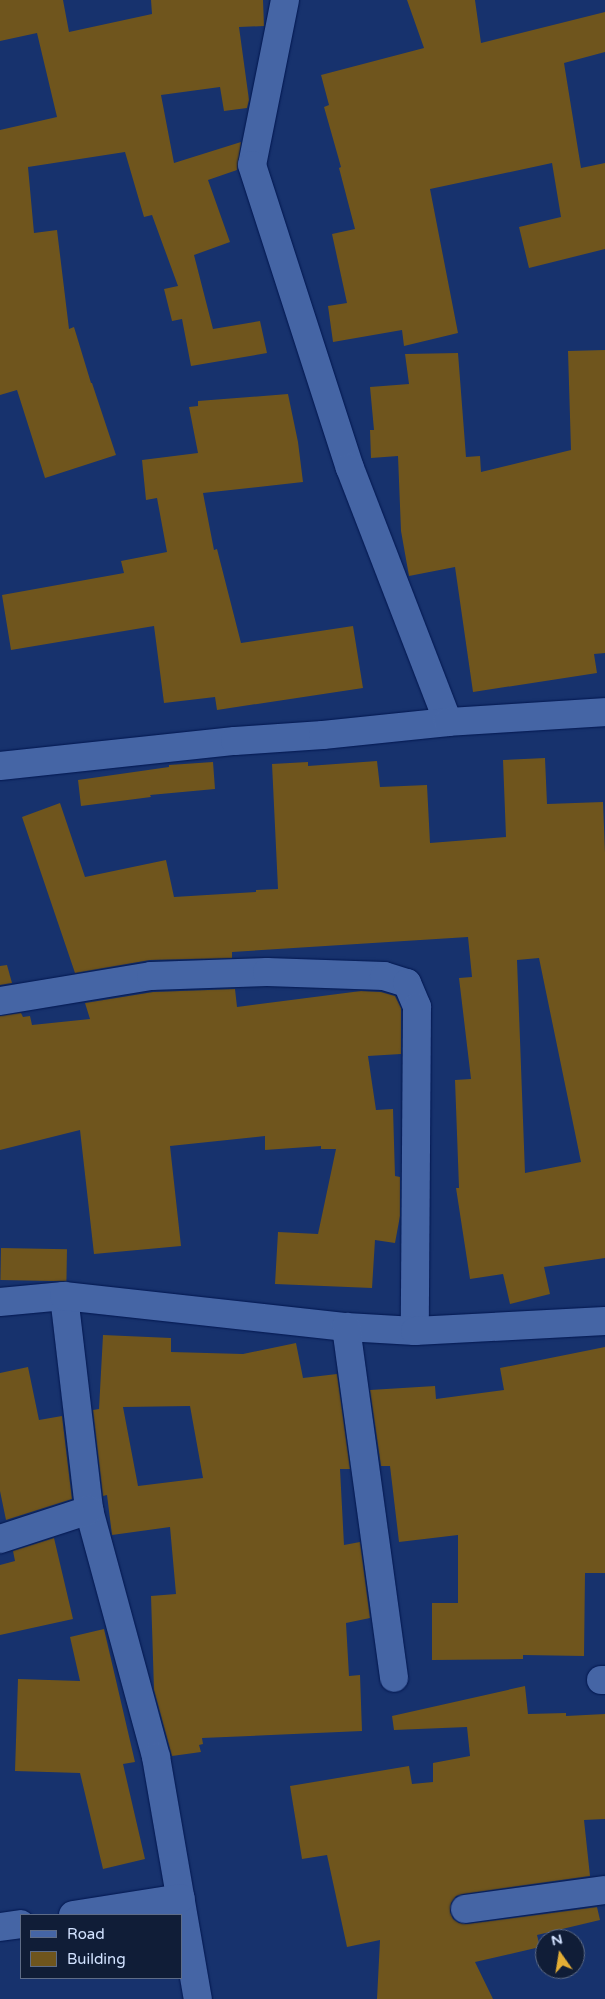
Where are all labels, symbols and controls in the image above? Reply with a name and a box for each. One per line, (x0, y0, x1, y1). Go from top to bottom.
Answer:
legend (20, 1914, 182, 1979)
text: Road (67, 1925, 105, 1943)
north arrow (535, 1929, 585, 1979)
text: N (549, 1930, 564, 1949)
text: Building (67, 1950, 126, 1968)

